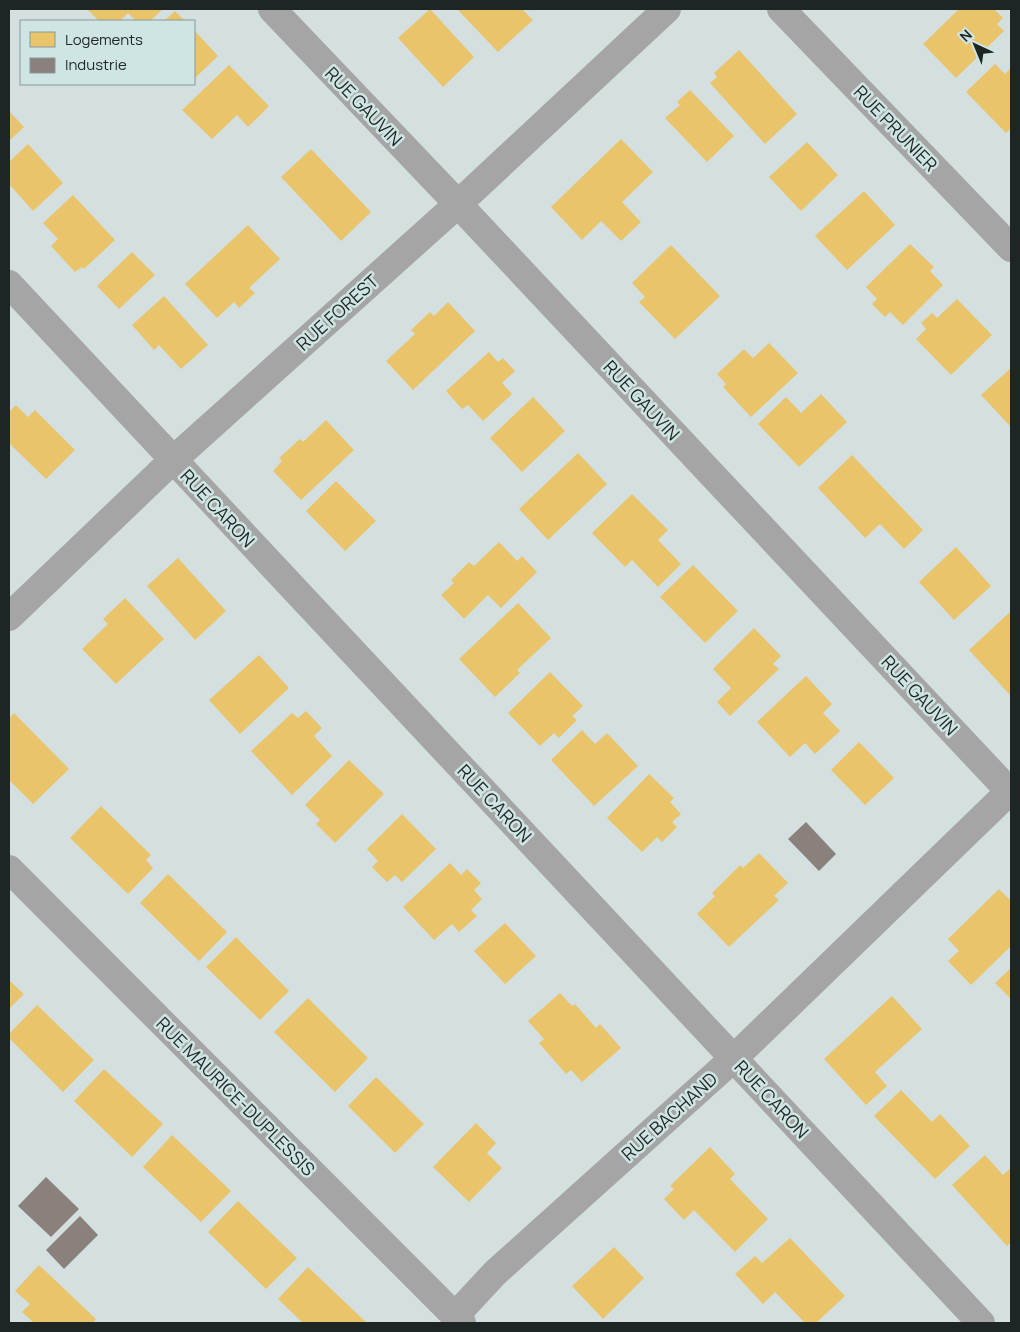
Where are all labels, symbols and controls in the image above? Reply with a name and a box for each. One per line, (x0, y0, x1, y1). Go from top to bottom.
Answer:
legend (20, 20, 195, 85)
north arrow (950, 20, 1000, 70)
text: N (955, 25, 976, 46)
text: Logements (65, 29, 143, 50)
text: Industrie (65, 54, 127, 75)
street label: RUE GAUVIN (320, 61, 408, 151)
street label: RUE PRUNIER (849, 80, 943, 176)
street label: RUE FOREST (291, 268, 383, 355)
street label: RUE GAUVIN (599, 355, 685, 445)
street label: RUE CARON (176, 464, 260, 552)
street label: RUE GAUVIN (877, 650, 963, 740)
street label: RUE CARON (453, 759, 537, 847)
street label: RUE MAURICE-DUPLESSIS (151, 1011, 321, 1181)
street label: RUE CARON (730, 1055, 814, 1143)
street label: RUE BACHAND (616, 1067, 722, 1165)

